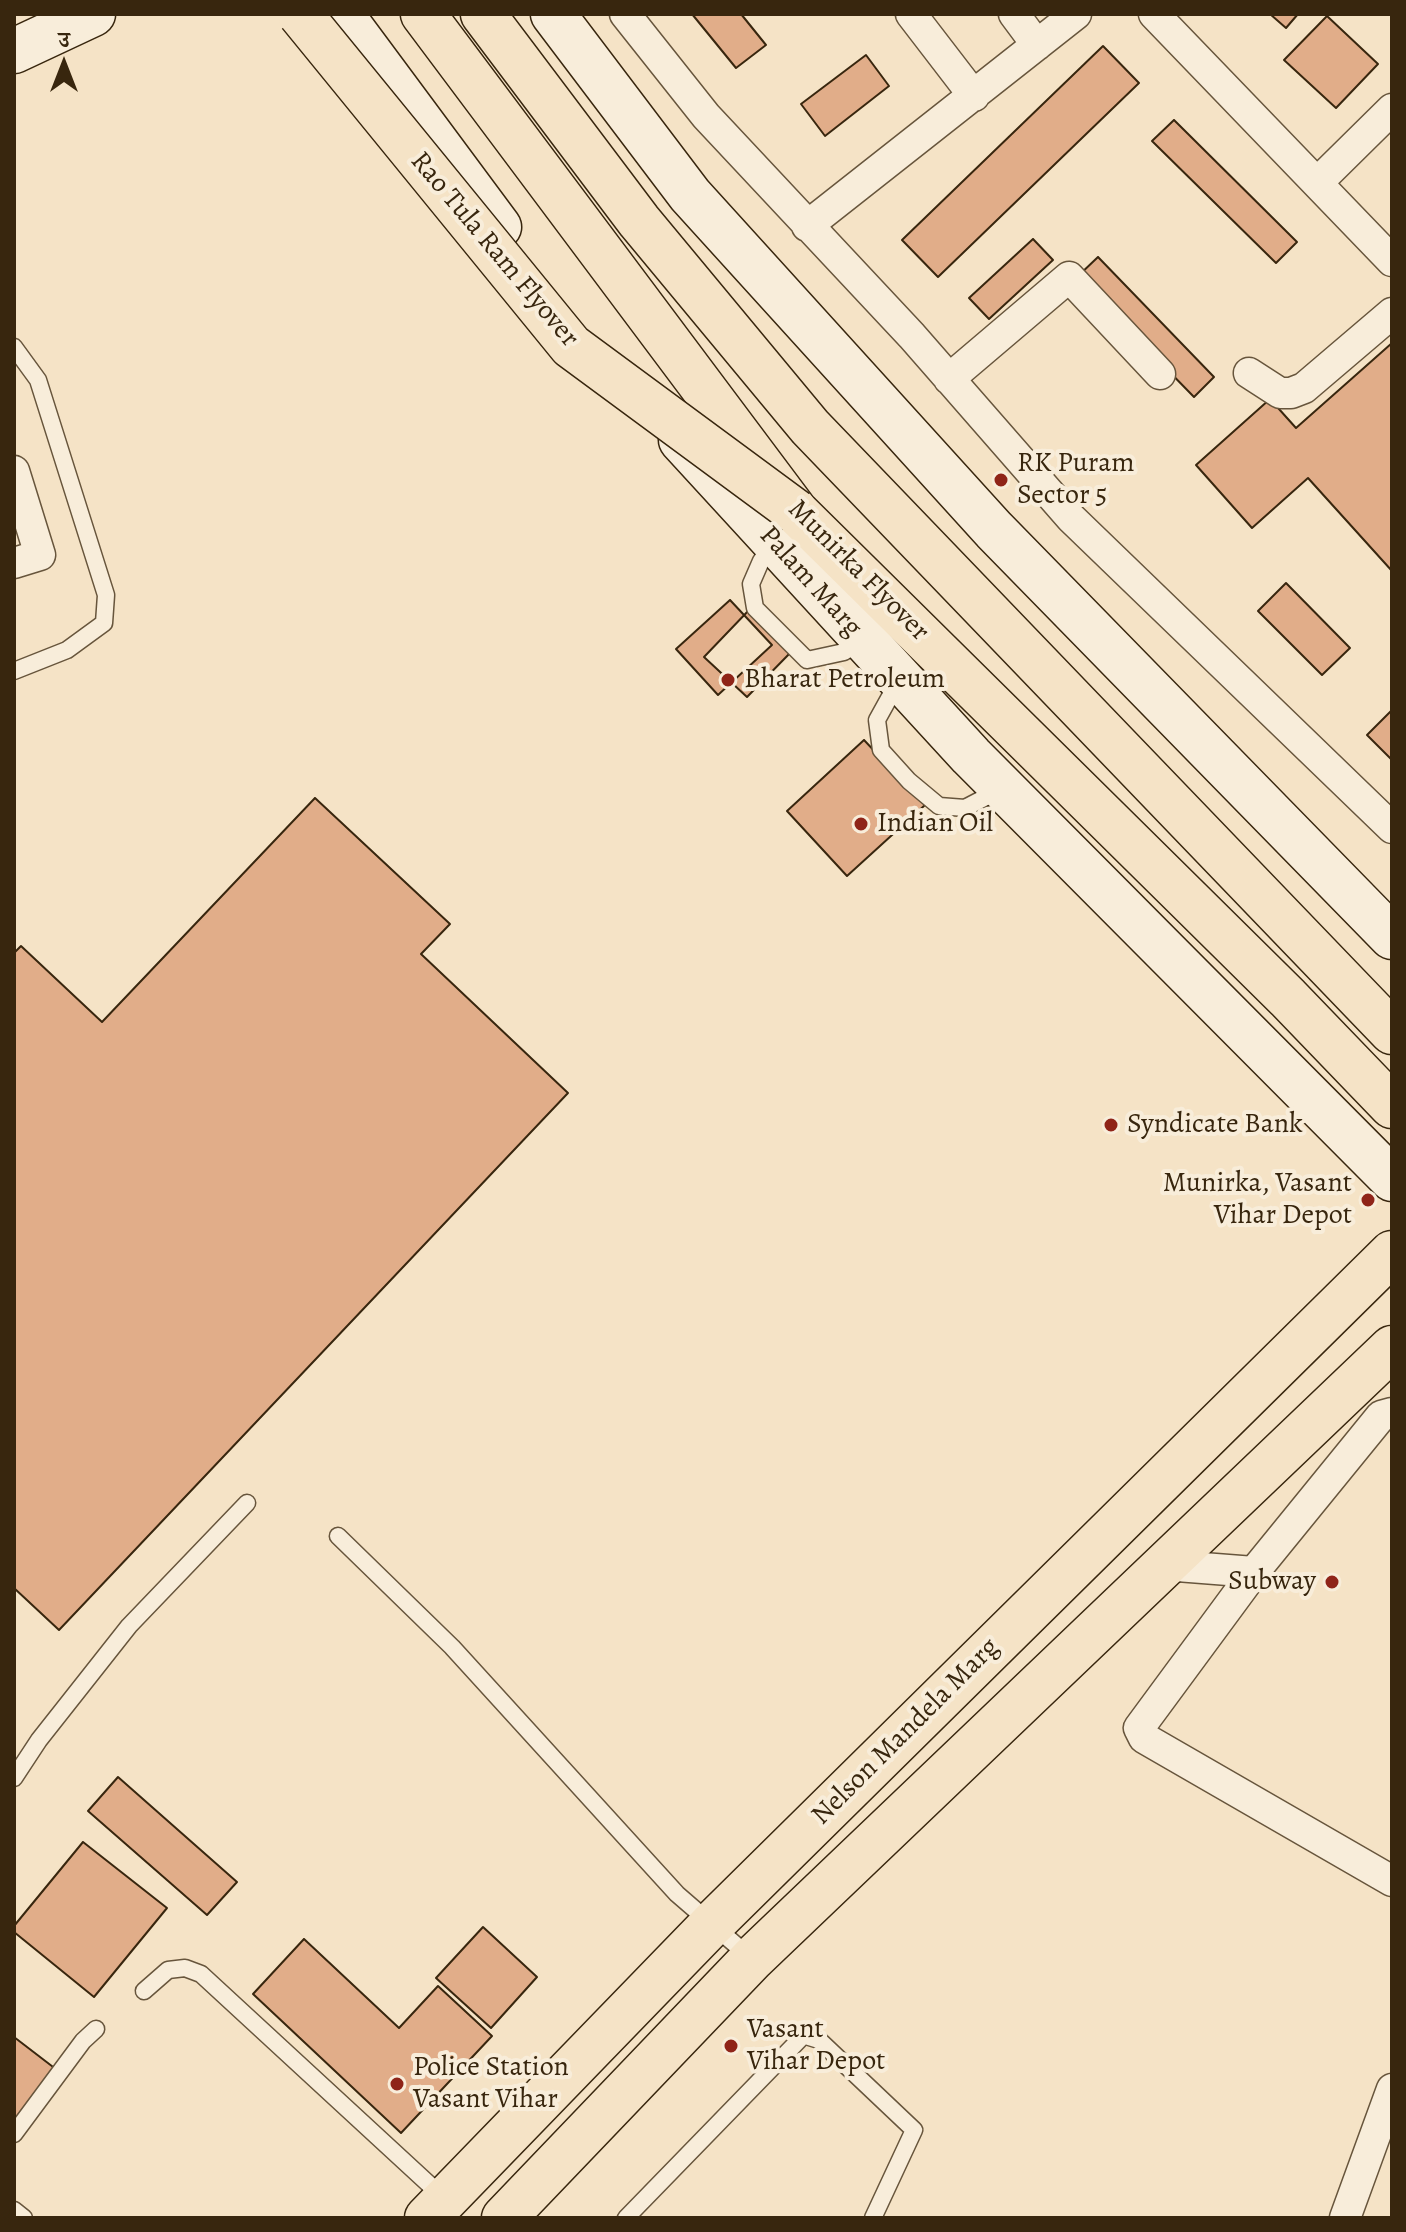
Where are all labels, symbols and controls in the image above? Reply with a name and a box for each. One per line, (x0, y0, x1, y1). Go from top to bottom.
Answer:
north arrow (24, 24, 104, 104)
text: उ (58, 25, 70, 55)
street label: Rao Tula Ram Flyover (403, 146, 585, 354)
place label: RK Puram Sector 5 (1017, 447, 1135, 513)
marker: RK Puram Sector 5 (992, 471, 1010, 489)
street label: Munirka Flyover (780, 493, 936, 649)
street label: Palam Marg (751, 520, 869, 644)
place label: Bharat Petroleum (744, 663, 945, 697)
marker: Bharat Petroleum (719, 671, 737, 689)
place label: Indian Oil (877, 807, 993, 841)
marker: Indian Oil (852, 815, 870, 833)
place label: Syndicate Bank (1127, 1108, 1303, 1142)
marker: Syndicate Bank (1102, 1116, 1120, 1134)
place label: Munirka, Vasant Vihar Depot (1163, 1167, 1352, 1233)
marker: Munirka, Vasant Vihar Depot (1359, 1191, 1377, 1209)
place label: Subway (1228, 1565, 1316, 1599)
marker: Subway (1323, 1573, 1341, 1591)
street label: Nelson Mandela Marg (805, 1631, 1007, 1833)
place label: Vasant Vihar Depot (747, 2013, 885, 2079)
marker: Vasant Vihar Depot (722, 2037, 740, 2055)
place label: Police Station Vasant Vihar (413, 2051, 569, 2117)
marker: Police Station Vasant Vihar (388, 2075, 406, 2093)

